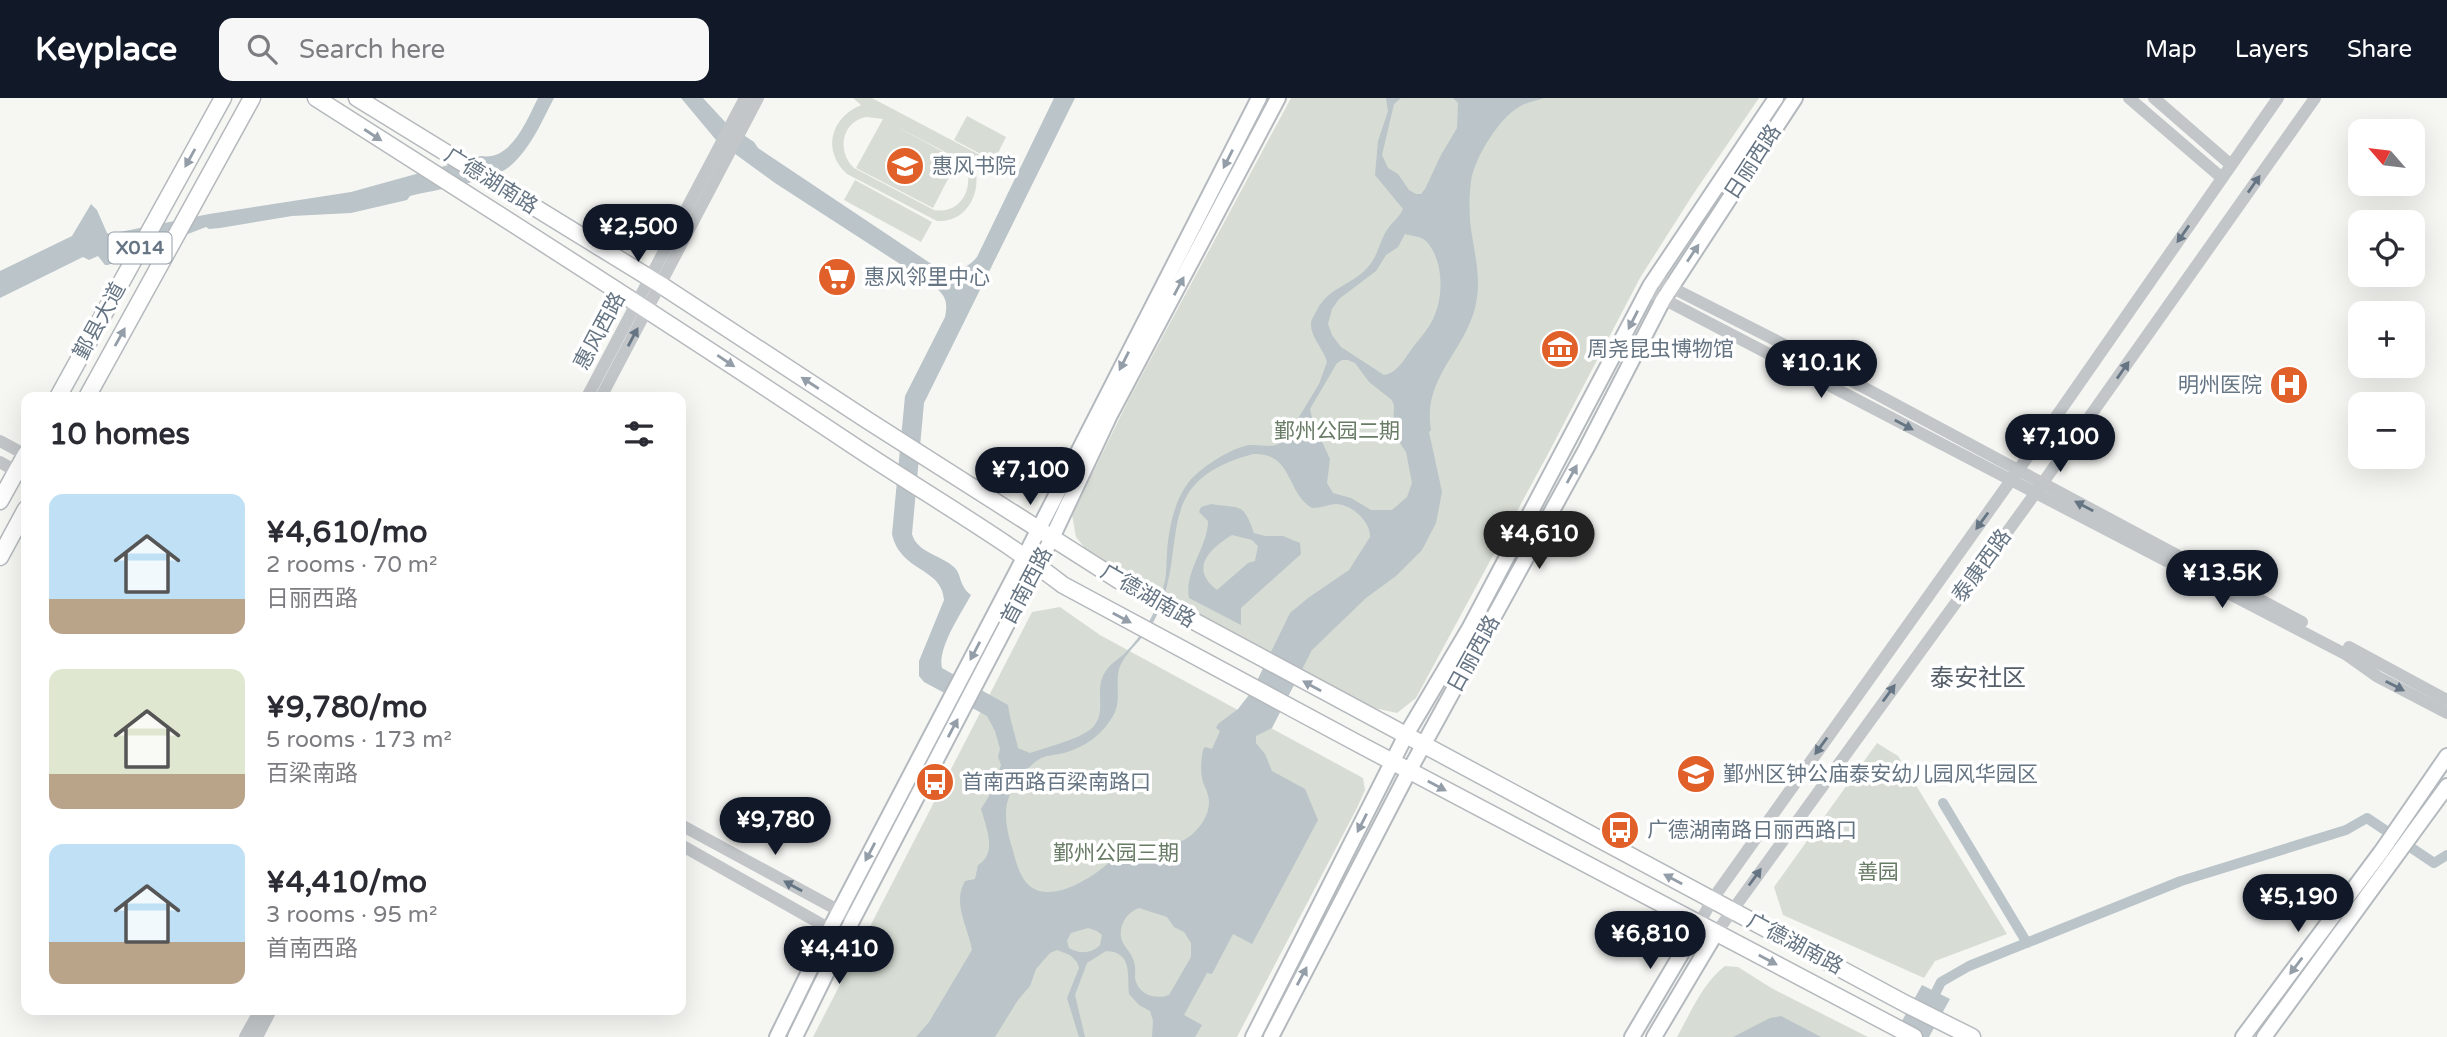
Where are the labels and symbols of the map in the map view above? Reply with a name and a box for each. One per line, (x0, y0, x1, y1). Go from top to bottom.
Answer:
north arrow (2348, 119, 2426, 196)
street label: 日丽西路 (1720, 120, 1786, 204)
one-way arrow (364, 128, 383, 141)
street label: 广德湖南路 (440, 143, 542, 219)
school or university icon: 惠风书院 (884, 145, 926, 187)
one-way arrow (184, 148, 196, 167)
one-way arrow (1222, 149, 1233, 169)
place label: 惠风书院 (932, 154, 1016, 179)
one-way arrow (2247, 175, 2261, 193)
pin: ¥2,500 (581, 204, 695, 264)
one-way arrow (2176, 225, 2190, 243)
road number: X014 (108, 232, 172, 264)
one-way arrow (1686, 244, 1700, 262)
supermarket icon: 惠风邻里中心 (816, 256, 858, 298)
place label: 惠风邻里中心 (864, 265, 990, 290)
one-way arrow (1173, 276, 1185, 295)
street label: 鄞县大道 (69, 278, 131, 364)
street label: 惠风西路 (569, 288, 631, 374)
one-way arrow (1627, 310, 1639, 330)
one-way arrow (628, 327, 639, 347)
one-way arrow (114, 328, 126, 347)
museum icon: 周尧昆虫博物馆 (1539, 328, 1581, 370)
place label: 周尧昆虫博物馆 (1587, 337, 1734, 362)
pin: ¥10.1K (1764, 341, 1878, 400)
one-way arrow (1118, 351, 1130, 371)
one-way arrow (717, 354, 735, 368)
one-way arrow (2116, 361, 2130, 379)
hospital icon: 明州医院 (2268, 364, 2310, 406)
place label: 明州医院 (2178, 373, 2262, 398)
one-way arrow (801, 377, 820, 390)
pin: ¥7,100 (2003, 414, 2117, 474)
one-way arrow (1894, 418, 1914, 430)
park label: 鄞州公园二期 (1274, 419, 1400, 444)
pin: ¥7,100 (973, 448, 1087, 507)
one-way arrow (1567, 464, 1578, 484)
one-way arrow (2074, 501, 2094, 512)
pin: ¥4,610 (1482, 512, 1596, 571)
one-way arrow (1975, 512, 1989, 530)
street label: 泰康西路 (1947, 525, 2017, 607)
street label: 首南西路 (996, 543, 1058, 629)
pin: ¥13.5K (2165, 550, 2279, 610)
street label: 广德湖南路 (1096, 559, 1200, 633)
one-way arrow (1113, 611, 1133, 623)
street label: 日丽西路 (1443, 611, 1505, 697)
one-way arrow (969, 641, 981, 661)
district label: 泰安社区 (1930, 664, 2026, 693)
one-way arrow (1302, 680, 1321, 692)
one-way arrow (2385, 680, 2405, 691)
one-way arrow (1882, 684, 1896, 702)
one-way arrow (947, 718, 958, 738)
one-way arrow (1814, 737, 1828, 755)
school or university icon: 鄞州区钟公庙泰安幼儿园风华园区 (1675, 753, 1717, 795)
bus stop icon: 首南西路百梁南路口 (914, 761, 956, 803)
place label: 鄞州区钟公庙泰安幼儿园风华园区 (1723, 762, 2038, 787)
place label: 首南西路百梁南路口 (962, 770, 1151, 795)
one-way arrow (1427, 780, 1447, 791)
pin: ¥9,780 (718, 798, 832, 857)
bus stop icon: 广德湖南路日丽西路口 (1599, 809, 1641, 851)
one-way arrow (1356, 813, 1367, 833)
place label: 广德湖南路日丽西路口 (1647, 818, 1857, 843)
park label: 鄞州公园三期 (1053, 841, 1179, 866)
one-way arrow (864, 842, 875, 862)
park label: 善园 (1857, 860, 1899, 885)
one-way arrow (1748, 868, 1762, 886)
one-way arrow (1663, 873, 1683, 884)
pin: ¥5,190 (2241, 874, 2355, 934)
one-way arrow (783, 880, 803, 892)
street label: 广德湖南路 (1743, 908, 1847, 980)
pin: ¥6,810 (1593, 912, 1707, 971)
pin: ¥4,410 (782, 926, 896, 986)
one-way arrow (1758, 955, 1778, 966)
one-way arrow (2290, 957, 2304, 975)
one-way arrow (1296, 966, 1308, 986)

